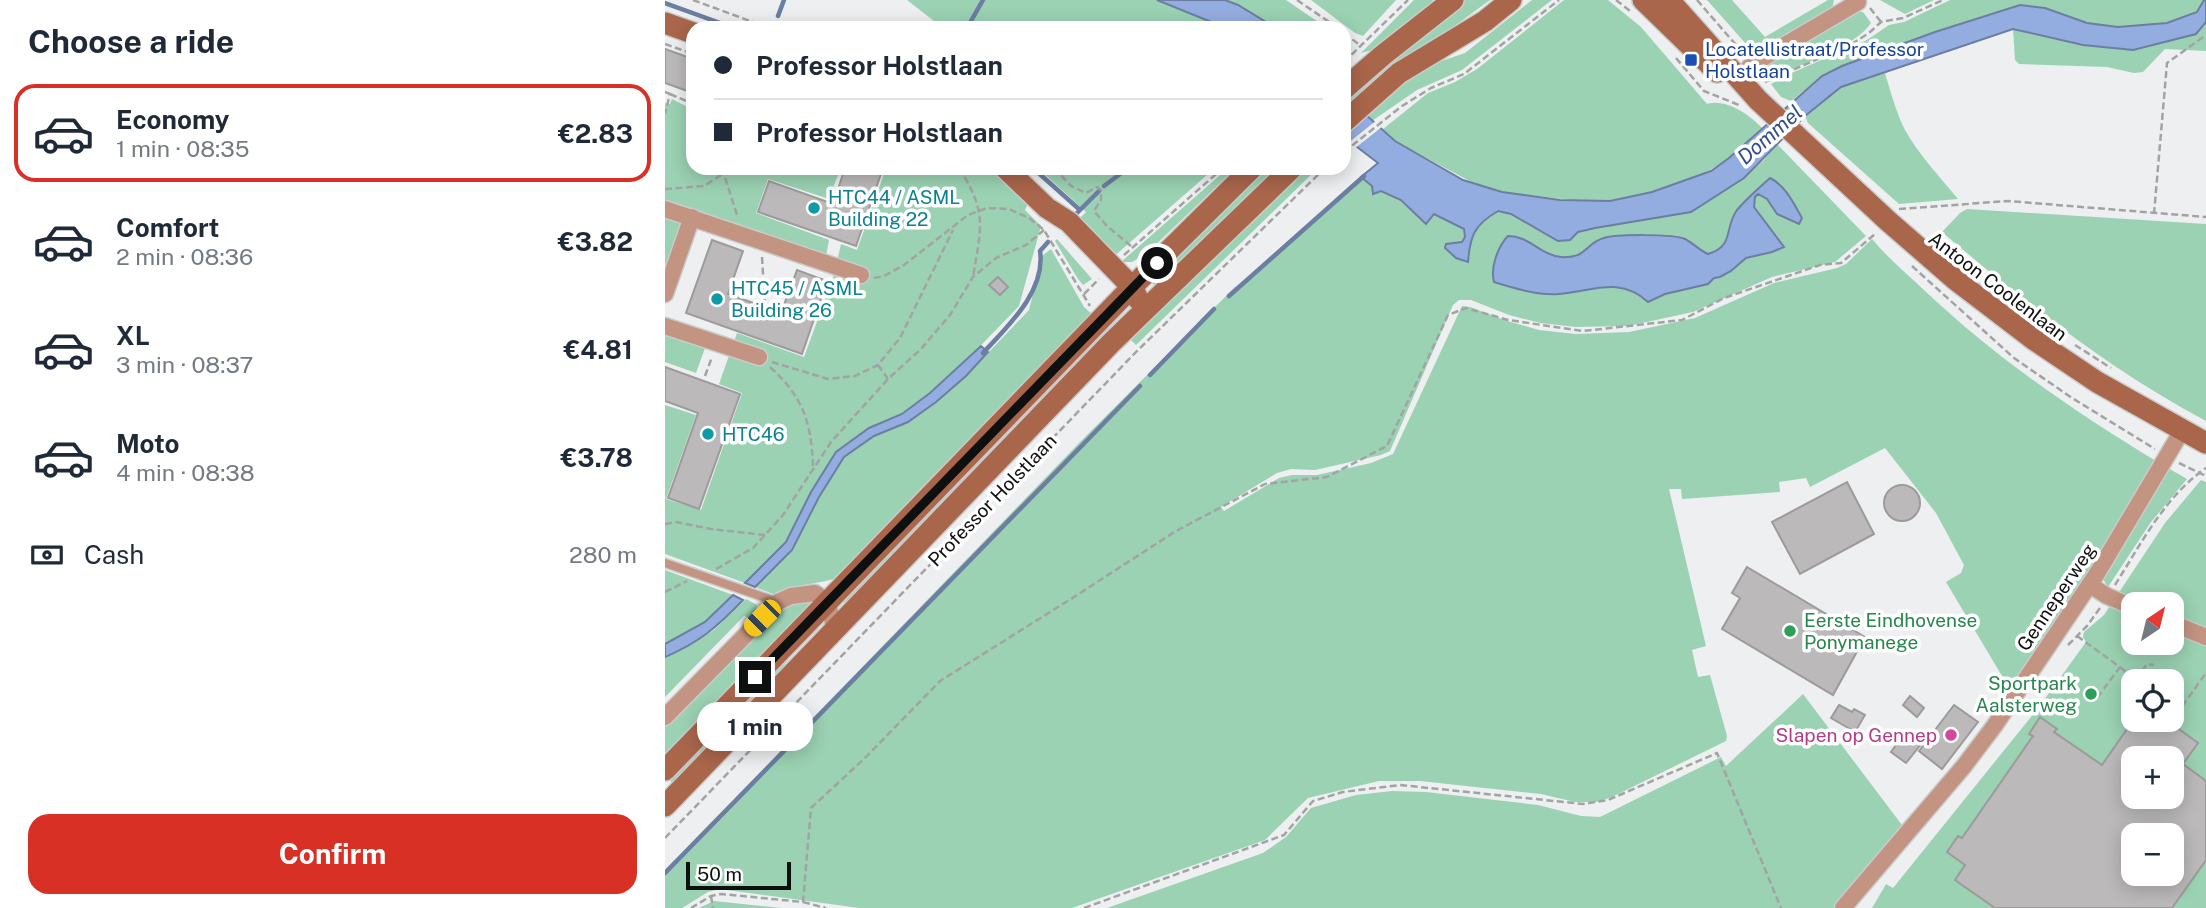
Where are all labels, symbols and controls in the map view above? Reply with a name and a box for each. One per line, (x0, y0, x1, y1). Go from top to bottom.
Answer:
text: Choose a ride (28, 23, 234, 60)
place label: Locatellistraat/Professor Holstlaan (1705, 38, 1924, 82)
text: Professor Holstlaan (756, 50, 1003, 81)
marker: Locatellistraat/Professor Holstlaan (1683, 52, 1699, 68)
water label: Dommel (1732, 100, 1807, 170)
icon: car (32, 102, 95, 165)
text: Economy (116, 104, 229, 135)
text: Professor Holstlaan (756, 117, 1003, 148)
text: €2.83 (558, 118, 633, 149)
text: 1 min · 08:35 (116, 135, 250, 162)
place label: HTC44 / ASML Building 22 (828, 186, 960, 230)
marker: HTC44 / ASML Building 22 (806, 200, 822, 216)
icon: car (32, 210, 95, 273)
text: Comfort (116, 212, 219, 243)
text: €3.82 (558, 226, 633, 257)
street label: Antoon Coolenlaan (1925, 227, 2071, 345)
text: 2 min · 08:36 (116, 243, 253, 270)
route start (1141, 247, 1173, 279)
place label: HTC45 / ASML Building 26 (731, 277, 863, 321)
marker: HTC45 / ASML Building 26 (709, 291, 725, 307)
icon: car (32, 318, 95, 381)
text: XL (116, 320, 150, 351)
text: €4.81 (563, 334, 633, 365)
text: 3 min · 08:37 (116, 351, 253, 378)
place label: HTC46 (722, 423, 785, 445)
icon: car (32, 426, 95, 489)
marker: HTC46 (700, 426, 716, 442)
text: Moto (116, 428, 179, 459)
street label: Professor Holstlaan (923, 429, 1061, 571)
text: €3.78 (560, 442, 633, 473)
text: 4 min · 08:38 (116, 459, 255, 486)
icon: cash (28, 536, 66, 574)
text: Cash (84, 539, 144, 570)
street label: Genneperweg (2012, 539, 2100, 655)
text: 280 m (569, 541, 637, 568)
north arrow (2121, 592, 2184, 654)
map controls (2121, 592, 2184, 886)
car (740, 596, 785, 640)
place label: Eerste Eindhovense Ponymanege (1804, 609, 1977, 653)
marker: Eerste Eindhovense Ponymanege (1782, 623, 1798, 639)
route end (739, 661, 771, 693)
button: locate (2121, 669, 2184, 732)
place label: Sportpark Aalsterweg (1975, 672, 2077, 716)
marker: Sportpark Aalsterweg (2083, 686, 2099, 702)
callout: 1 min (697, 702, 813, 750)
text: 1 min (727, 713, 783, 740)
place label: Slapen op Gennep (1775, 724, 1937, 746)
marker: Slapen op Gennep (1943, 727, 1959, 743)
button: + (2121, 746, 2184, 809)
button: Confirm (28, 814, 637, 894)
button: − (2121, 823, 2184, 886)
scale bar (686, 859, 791, 891)
text: 50 m (697, 863, 742, 885)

